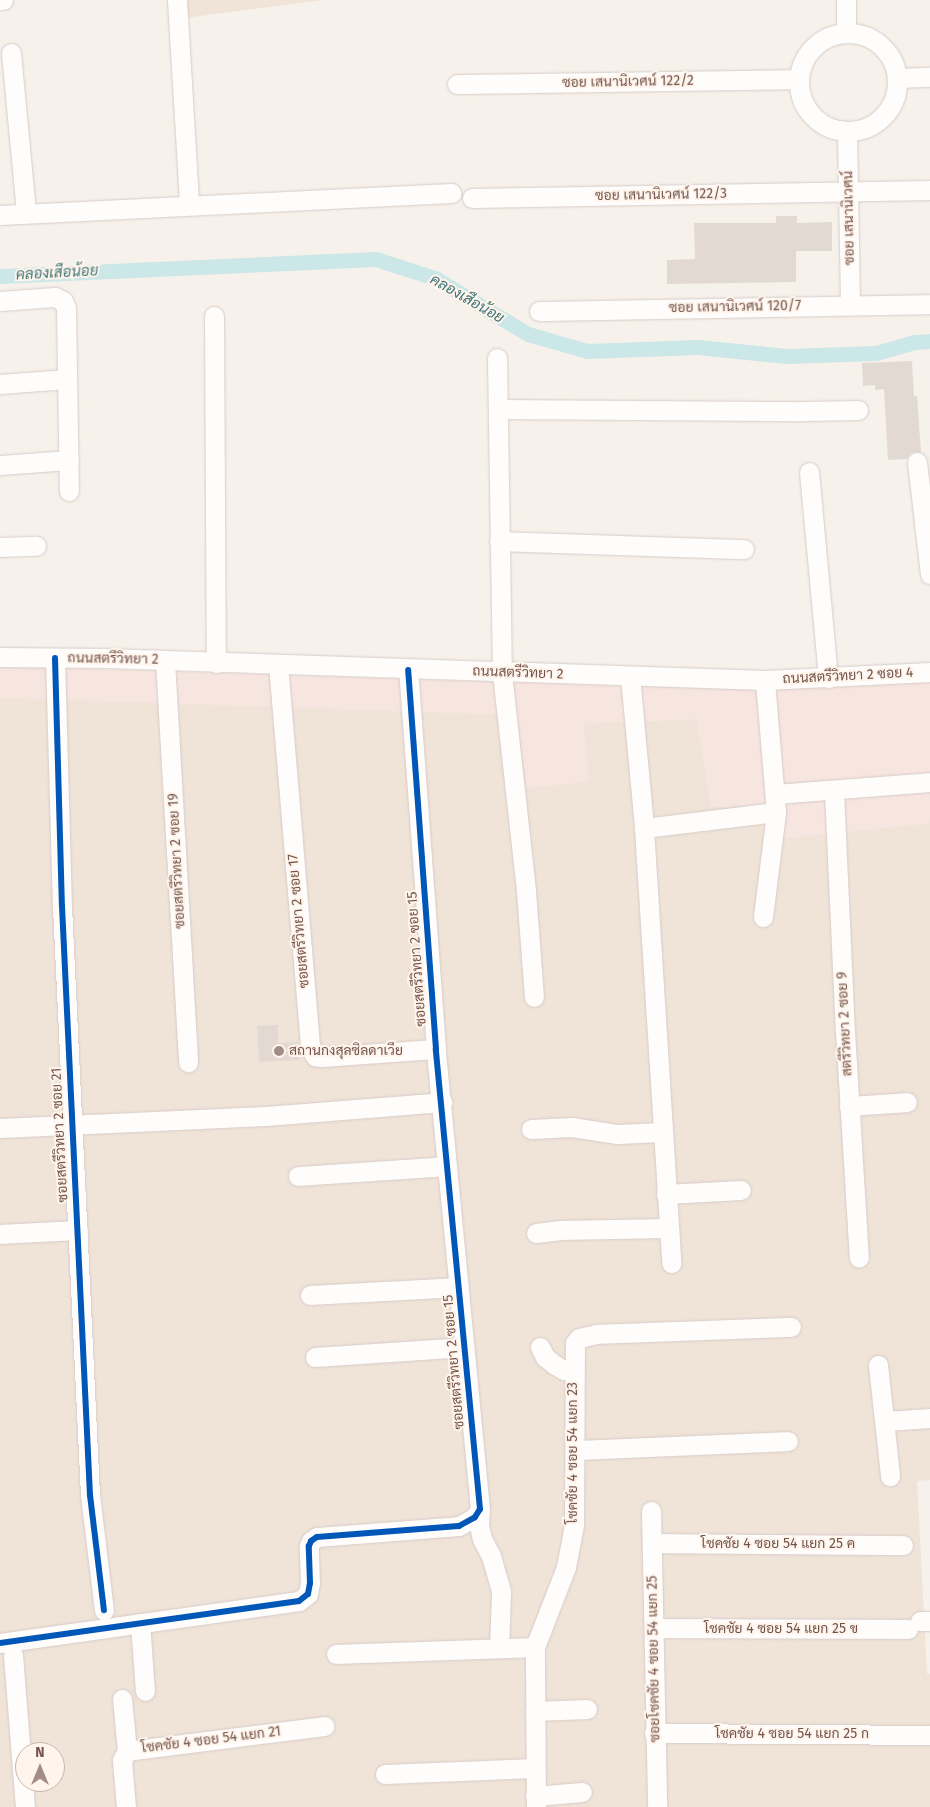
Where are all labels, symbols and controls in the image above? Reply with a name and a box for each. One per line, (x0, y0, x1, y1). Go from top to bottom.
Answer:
street label: ซอย เสนานิเวศน์ 122/2 (562, 72, 694, 92)
street label: ซอย เสนานิเวศน์ (840, 171, 858, 265)
street label: ซอย เสนานิเวศน์ 122/3 (595, 185, 727, 205)
water label: คลองเสือน้อย (15, 262, 99, 284)
water label: คลองเสือน้อย (427, 271, 507, 327)
street label: ซอย เสนานิเวศน์ 120/7 (669, 297, 801, 317)
street label: ถนนสตรีวิทยา 2 (67, 650, 159, 668)
street label: ถนนสตรีวิทยา 2 (472, 663, 564, 683)
street label: ถนนสตรีวิทยา 2 ซอย 4 (782, 664, 914, 688)
street label: ซอยสตรีวิทยา 2 ซอย 19 (165, 793, 189, 929)
street label: ซอยสตรีวิทยา 2 ซอย 17 (285, 853, 313, 989)
street label: ซอยสตรีวิทยา 2 ซอย 15 (404, 891, 430, 1027)
street label: สตรีวิทยา 2 ซอย 9 (834, 971, 856, 1077)
place label: สถานกงสุลซิลดาเวีย (289, 1043, 403, 1059)
marker: สถานกงสุลซิลดาเวีย (273, 1045, 285, 1057)
street label: ซอยสตรีวิทยา 2 ซอย 21 (48, 1067, 72, 1203)
street label: ซอยสตรีวิทยา 2 ซอย 15 (440, 1294, 468, 1430)
street label: โชคชัย 4 ซอย 54 แยก 23 (565, 1382, 581, 1524)
street label: โชคชัย 4 ซอย 54 แยก 25 ค (701, 1536, 855, 1552)
street label: ซอยโชคชัย 4 ซอย 54 แยก 25 (644, 1575, 664, 1743)
street label: โชคชัย 4 ซอย 54 แยก 25 ข (704, 1621, 858, 1637)
street label: โชคชัย 4 ซอย 54 แยก 21 (140, 1723, 282, 1757)
street label: โชคชัย 4 ซอย 54 แยก 25 ก (715, 1726, 869, 1742)
north arrow (15, 1742, 65, 1792)
text: N (35, 1744, 45, 1761)

